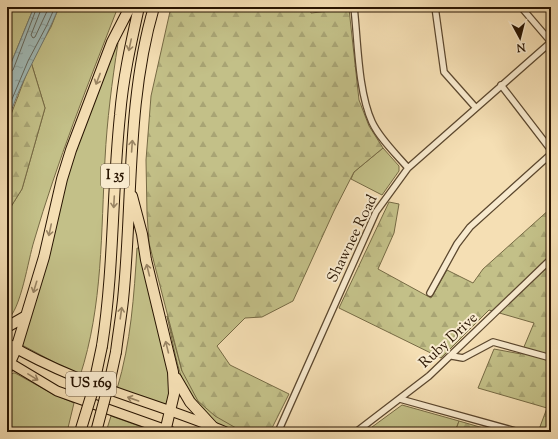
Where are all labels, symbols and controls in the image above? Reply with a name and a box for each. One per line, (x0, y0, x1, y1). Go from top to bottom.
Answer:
north arrow (500, 18, 540, 58)
one-way arrow (126, 38, 134, 51)
text: N (516, 38, 527, 55)
one-way arrow (93, 72, 101, 84)
one-way arrow (129, 140, 136, 153)
road number: I 35 (101, 164, 129, 188)
street label: Shawnee Road (323, 191, 384, 286)
one-way arrow (111, 195, 118, 208)
one-way arrow (45, 223, 53, 236)
one-way arrow (144, 264, 151, 277)
one-way arrow (31, 280, 38, 293)
one-way arrow (117, 307, 125, 320)
street label: Ruby Drive (415, 308, 483, 374)
one-way arrow (163, 340, 170, 353)
road number: US 169 (66, 372, 116, 396)
one-way arrow (27, 374, 39, 382)
one-way arrow (127, 395, 139, 403)

